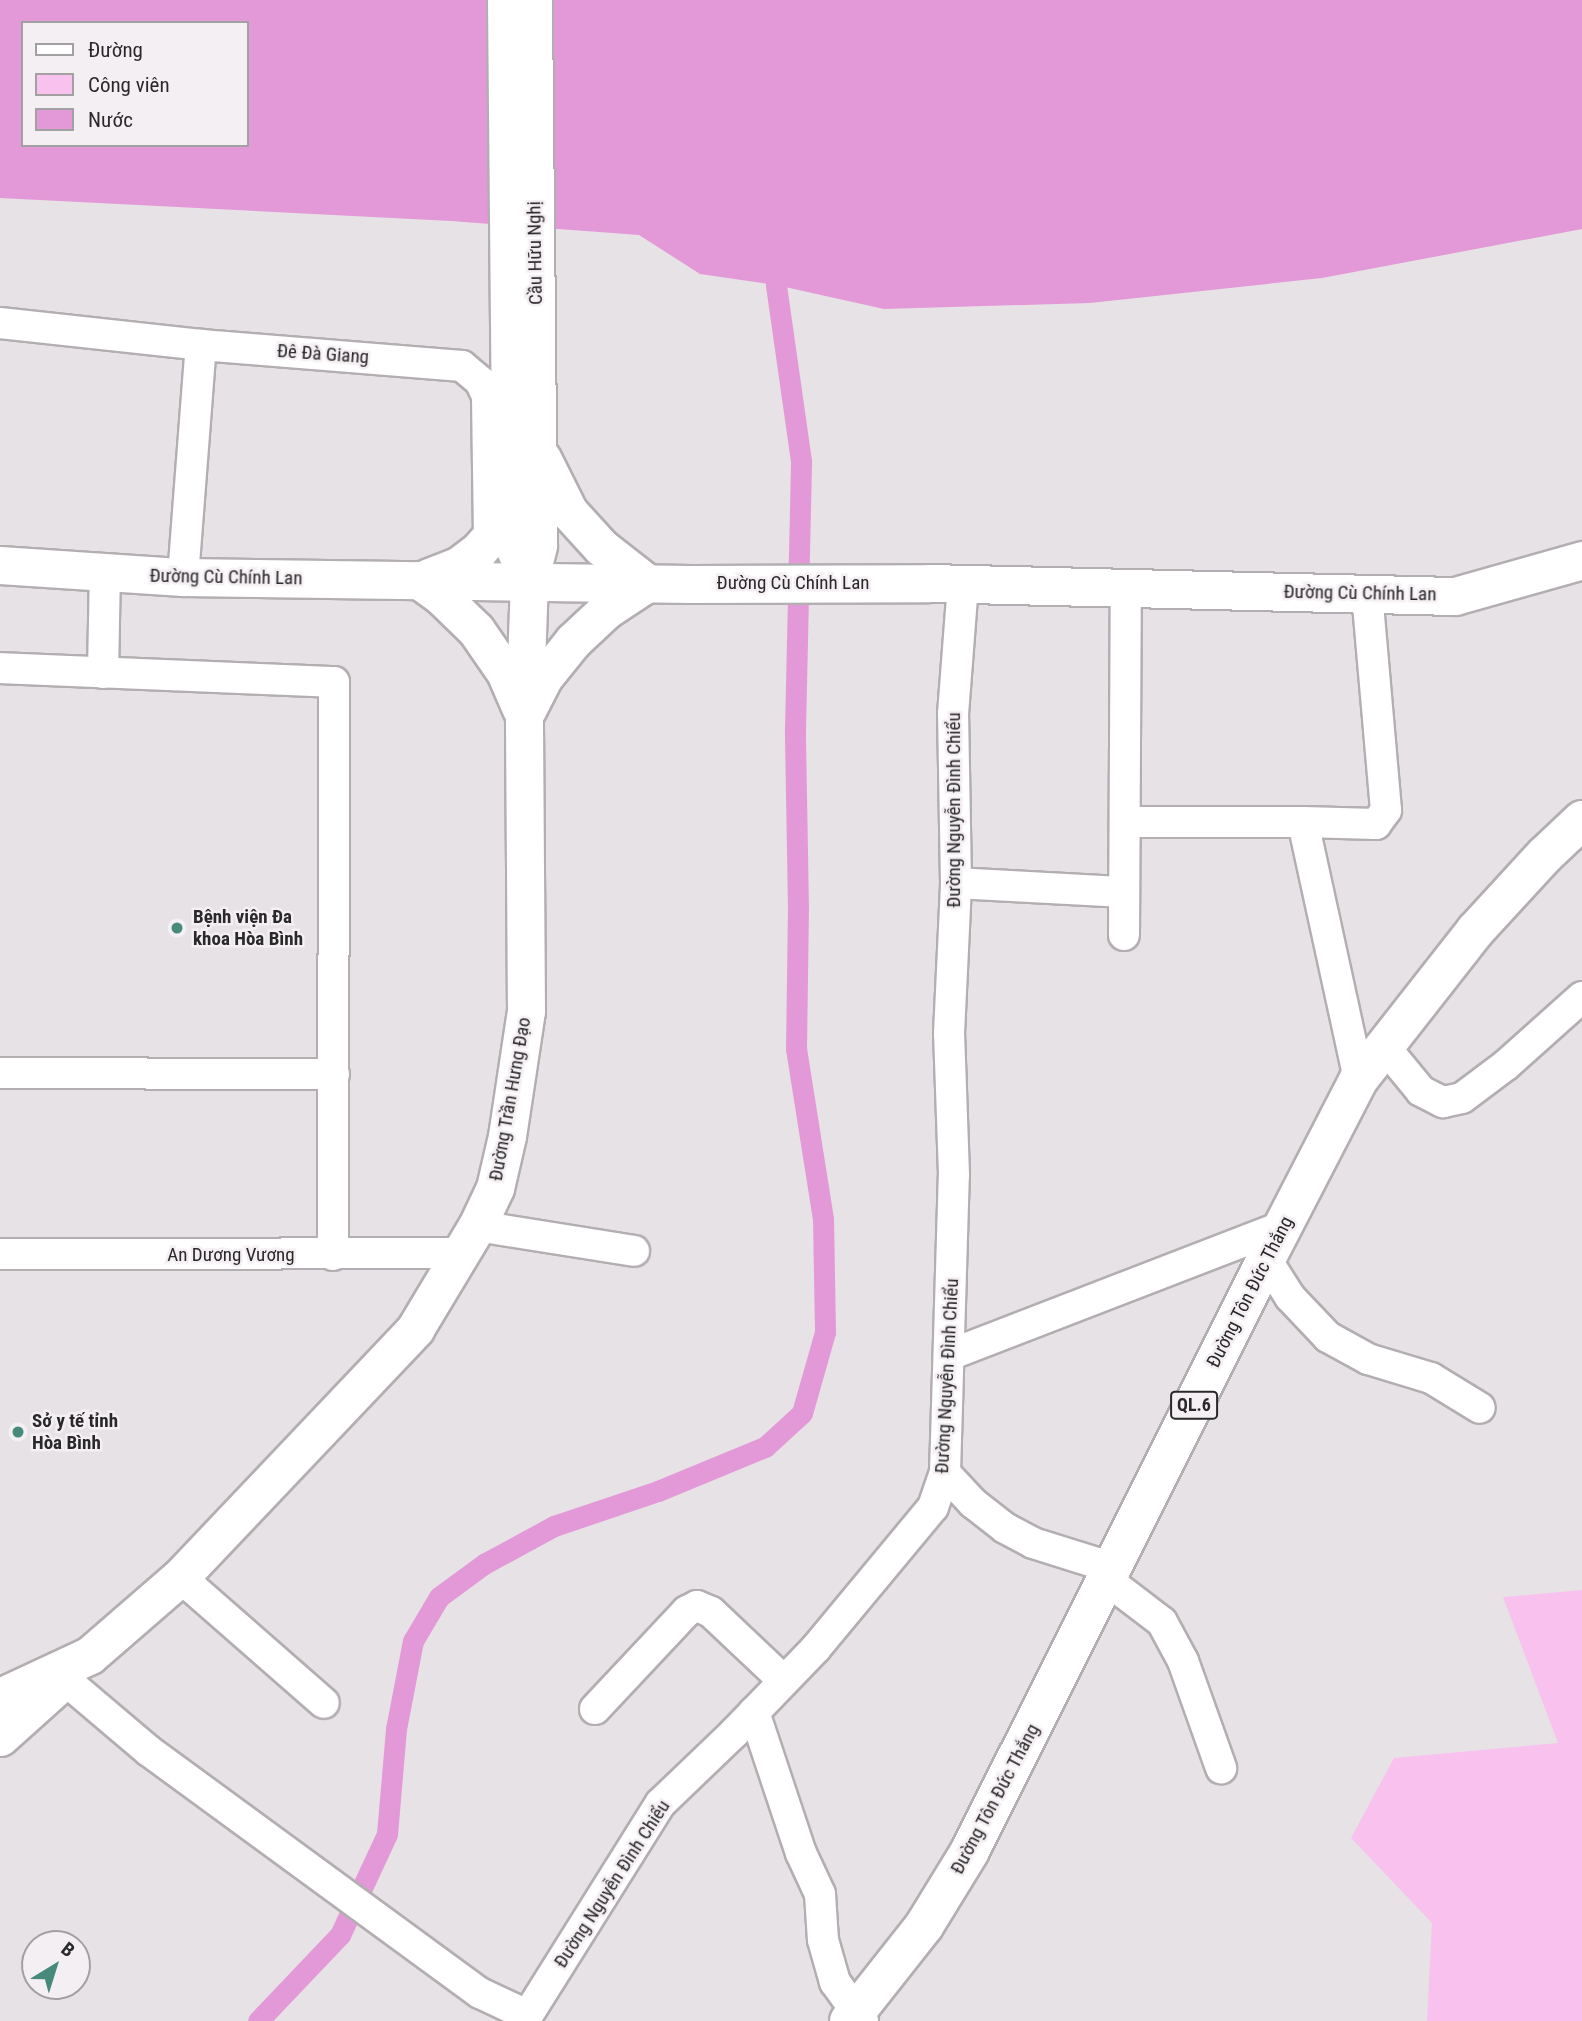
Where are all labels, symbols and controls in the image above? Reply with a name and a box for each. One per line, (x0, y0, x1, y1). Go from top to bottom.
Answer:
legend (21, 21, 248, 147)
text: Đường (88, 38, 143, 62)
text: Công viên (88, 73, 170, 97)
text: Nước (88, 108, 133, 132)
street label: Cầu Hữu Nghị (523, 201, 547, 305)
street label: Đê Đà Giang (276, 339, 370, 369)
street label: Đường Cù Chính Lan (149, 564, 303, 590)
street label: Đường Cù Chính Lan (717, 572, 869, 594)
street label: Đường Cù Chính Lan (1283, 580, 1437, 606)
street label: Đường Nguyễn Đình Chiểu (943, 712, 965, 908)
place label: Bệnh viện Đa khoa Hòa Bình (193, 906, 303, 950)
marker: Bệnh viện Đa khoa Hòa Bình (167, 918, 187, 938)
street label: Đường Trần Hưng Đạo (484, 1015, 536, 1183)
street label: Đường Tôn Đức Thắng (1202, 1212, 1298, 1372)
street label: An Dương Vương (167, 1244, 295, 1266)
street label: Đường Nguyễn Đình Chiểu (931, 1278, 963, 1474)
road number: QL.6 (1170, 1390, 1218, 1420)
place label: Sở y tế tỉnh Hòa Bình (32, 1410, 118, 1454)
marker: Sở y tế tỉnh Hòa Bình (10, 1424, 26, 1440)
street label: Đường Tôn Đức Thắng (946, 1720, 1044, 1878)
street label: Đường Nguyễn Đình Chiểu (549, 1796, 675, 1972)
north arrow (21, 1930, 91, 2000)
text: B (57, 1937, 79, 1962)

